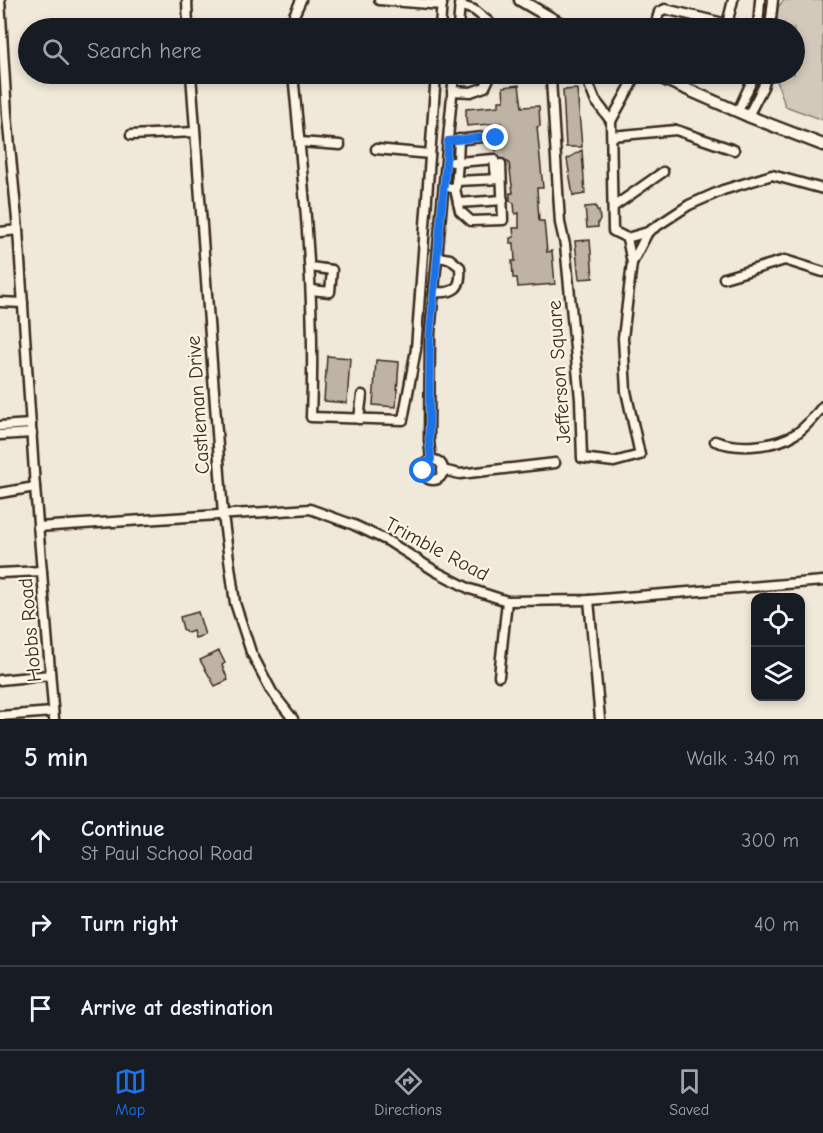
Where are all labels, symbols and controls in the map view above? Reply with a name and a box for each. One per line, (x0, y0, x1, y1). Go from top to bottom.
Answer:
search box (18, 18, 805, 84)
icon: search (39, 35, 72, 68)
text: Search here (87, 38, 202, 64)
route end (482, 124, 508, 150)
street label: Jefferson Square (543, 299, 575, 445)
street label: Castleman Drive (182, 335, 214, 475)
route start (409, 457, 435, 483)
street label: Trimble Road (381, 512, 493, 586)
street label: Hobbs Road (14, 577, 46, 683)
map controls (751, 593, 805, 701)
button: locate (751, 593, 805, 647)
button: layers (751, 647, 805, 701)
text: 5 min (24, 743, 88, 773)
text: Walk · 340 m (687, 747, 799, 770)
text: Continue (81, 816, 164, 842)
icon: ahead (24, 824, 57, 857)
text: 300 m (741, 829, 799, 852)
text: St Paul School Road (81, 842, 253, 865)
icon: right (24, 908, 57, 941)
text: Turn right (81, 911, 178, 937)
text: 40 m (754, 913, 799, 936)
icon: arrive (24, 992, 57, 1025)
text: Arrive at destination (81, 995, 273, 1021)
tab: Map (114, 1065, 147, 1119)
tab: Directions (374, 1065, 442, 1119)
tab: Saved (669, 1065, 709, 1119)

